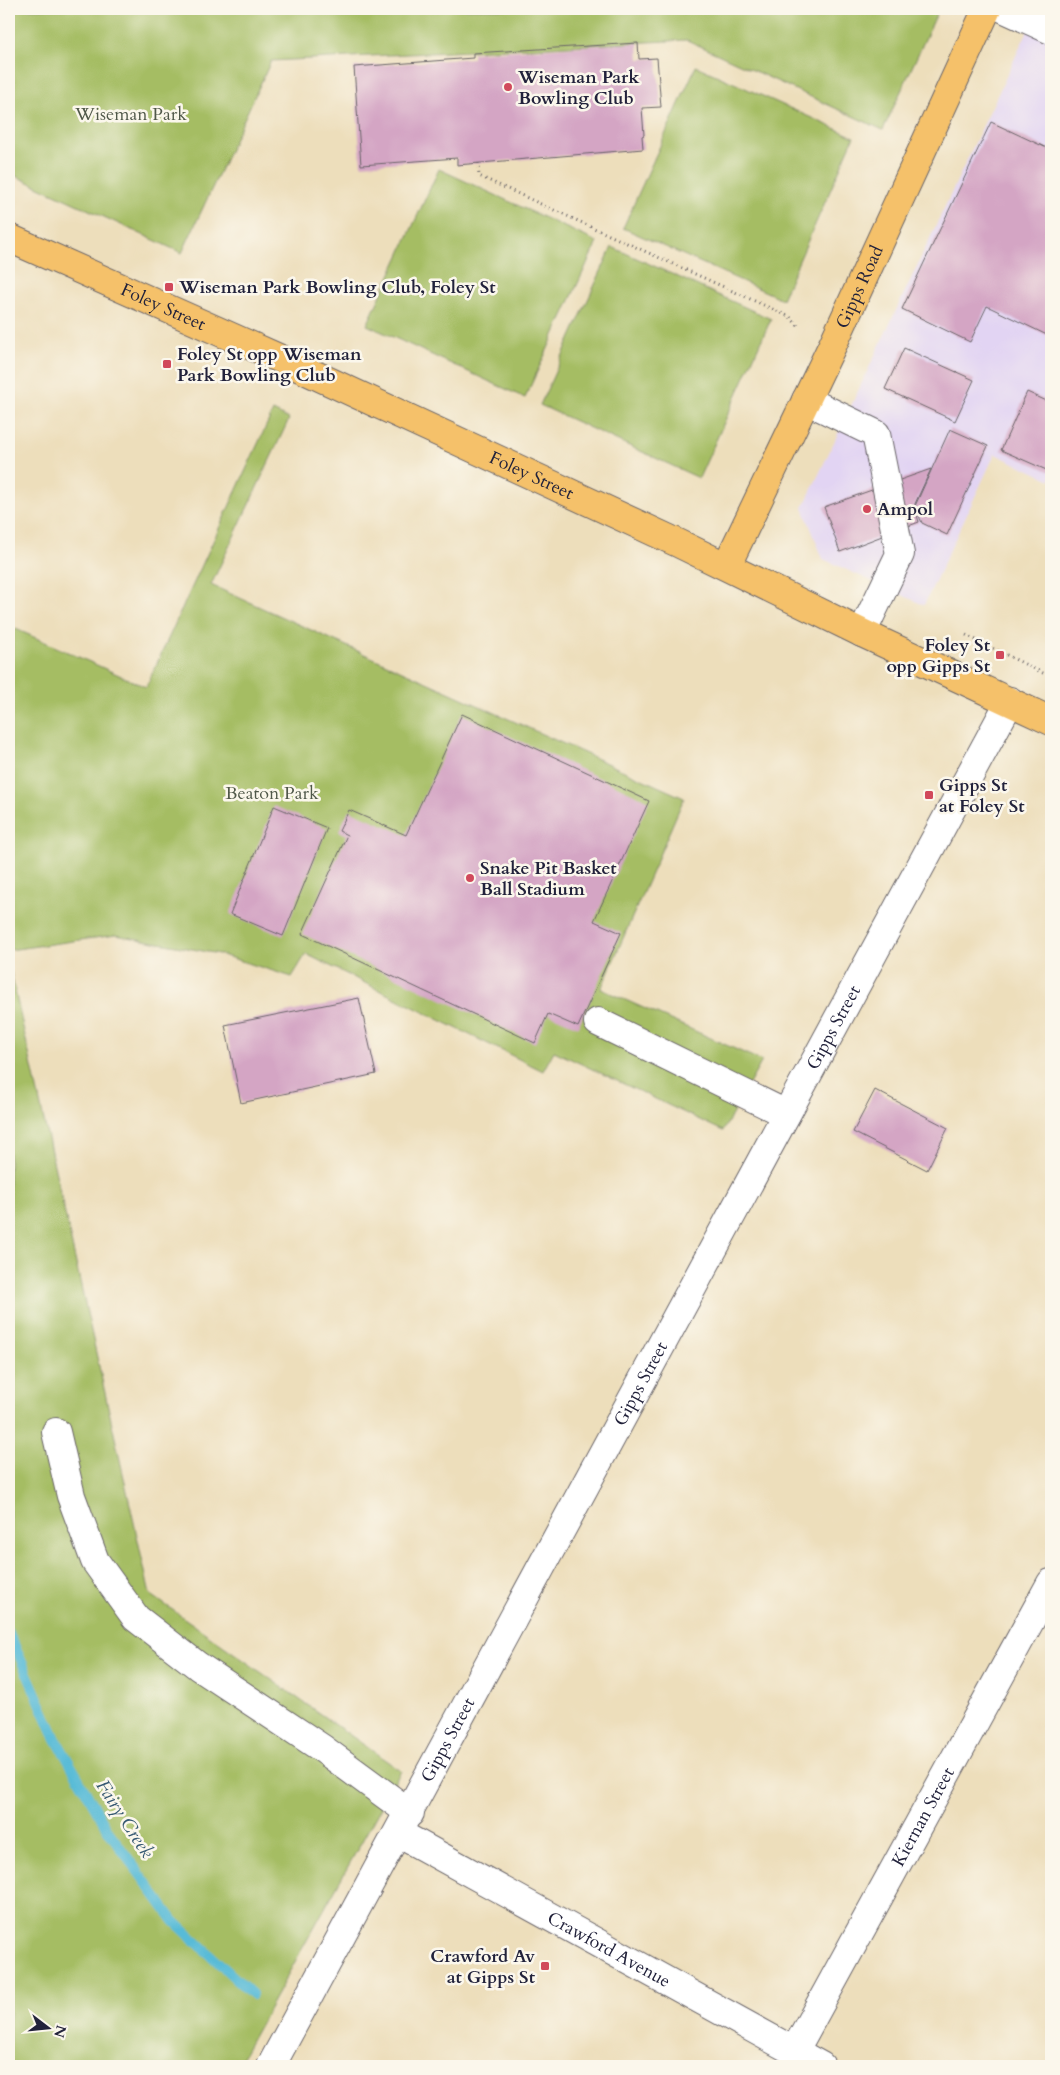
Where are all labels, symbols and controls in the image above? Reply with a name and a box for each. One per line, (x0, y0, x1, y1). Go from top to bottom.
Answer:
place label: Wiseman Park Bowling Club (517, 65, 640, 111)
marker: Wiseman Park Bowling Club (502, 81, 514, 93)
park label: Wiseman Park (74, 102, 187, 127)
street label: Gipps Road (829, 241, 889, 332)
place label: Wiseman Park Bowling Club, Foley St (178, 275, 496, 300)
street label: Foley Street (117, 277, 210, 337)
marker: Wiseman Park Bowling Club, Foley St (163, 281, 175, 293)
place label: Foley St opp Wiseman Park Bowling Club (177, 342, 362, 388)
marker: Foley St opp Wiseman Park Bowling Club (161, 358, 173, 370)
street label: Foley Street (485, 445, 578, 506)
place label: Ampol (877, 497, 933, 522)
marker: Ampol (861, 503, 873, 515)
place label: Foley St opp Gipps St (886, 633, 991, 679)
marker: Foley St opp Gipps St (994, 649, 1006, 661)
place label: Gipps St at Foley St (939, 773, 1025, 819)
park label: Beaton Park (225, 781, 319, 806)
marker: Gipps St at Foley St (923, 789, 935, 801)
place label: Snake Pit Basket Ball Stadium (480, 856, 617, 902)
marker: Snake Pit Basket Ball Stadium (464, 872, 476, 884)
street label: Gipps Street (800, 980, 866, 1074)
street label: Gipps Street (607, 1337, 674, 1430)
street label: Gipps Street (415, 1693, 481, 1786)
street label: Kiernan Street (886, 1762, 960, 1871)
water label: Fairy Creek (90, 1775, 160, 1864)
street label: Crawford Avenue (543, 1905, 675, 1993)
place label: Crawford Av at Gipps St (430, 1944, 536, 1990)
marker: Crawford Av at Gipps St (539, 1960, 551, 1972)
north arrow (22, 2002, 72, 2052)
text: N (49, 2023, 71, 2040)

